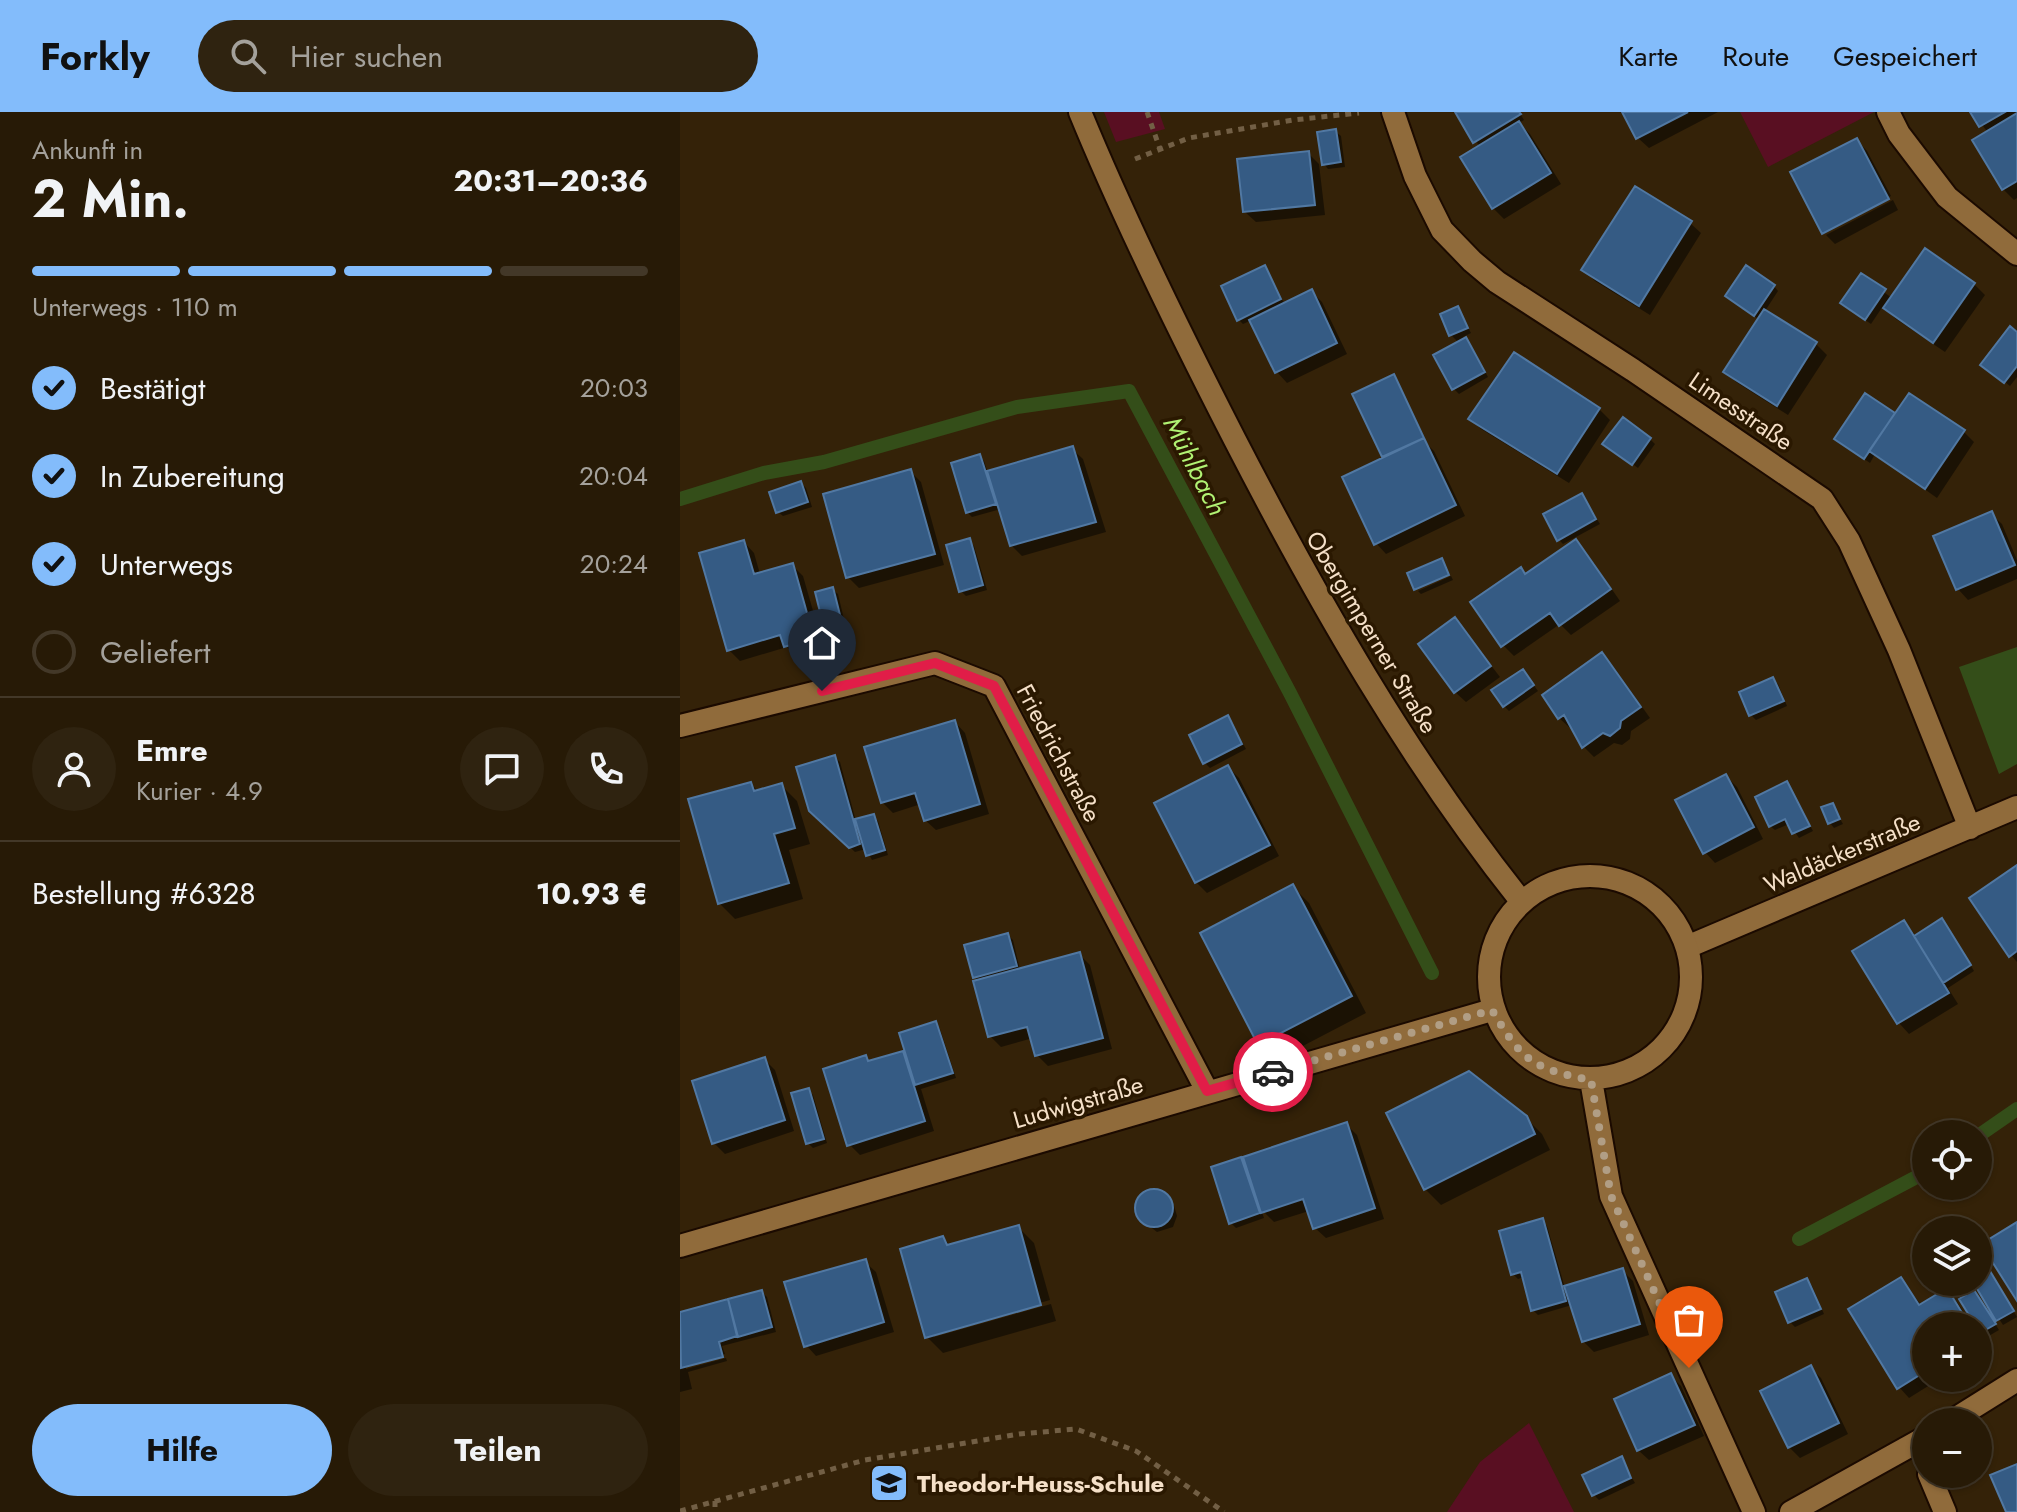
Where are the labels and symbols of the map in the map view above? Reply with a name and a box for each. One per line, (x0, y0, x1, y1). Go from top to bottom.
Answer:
street label: Limesstraße (1682, 363, 1800, 459)
water label: Mühlbach (1154, 410, 1236, 522)
street label: Obergimperner Straße (1298, 524, 1446, 740)
pin (788, 609, 856, 691)
street label: Friedrichstraße (1008, 678, 1110, 828)
street label: Waldäckerstraße (1758, 804, 1926, 902)
courier (1233, 1032, 1313, 1112)
street label: Ludwigstraße (1009, 1067, 1147, 1137)
pin (1655, 1286, 1723, 1368)
school or university icon: Theodor-Heuss-Schule (868, 1462, 910, 1504)
place label: Theodor-Heuss-Schule (917, 1466, 1164, 1501)

